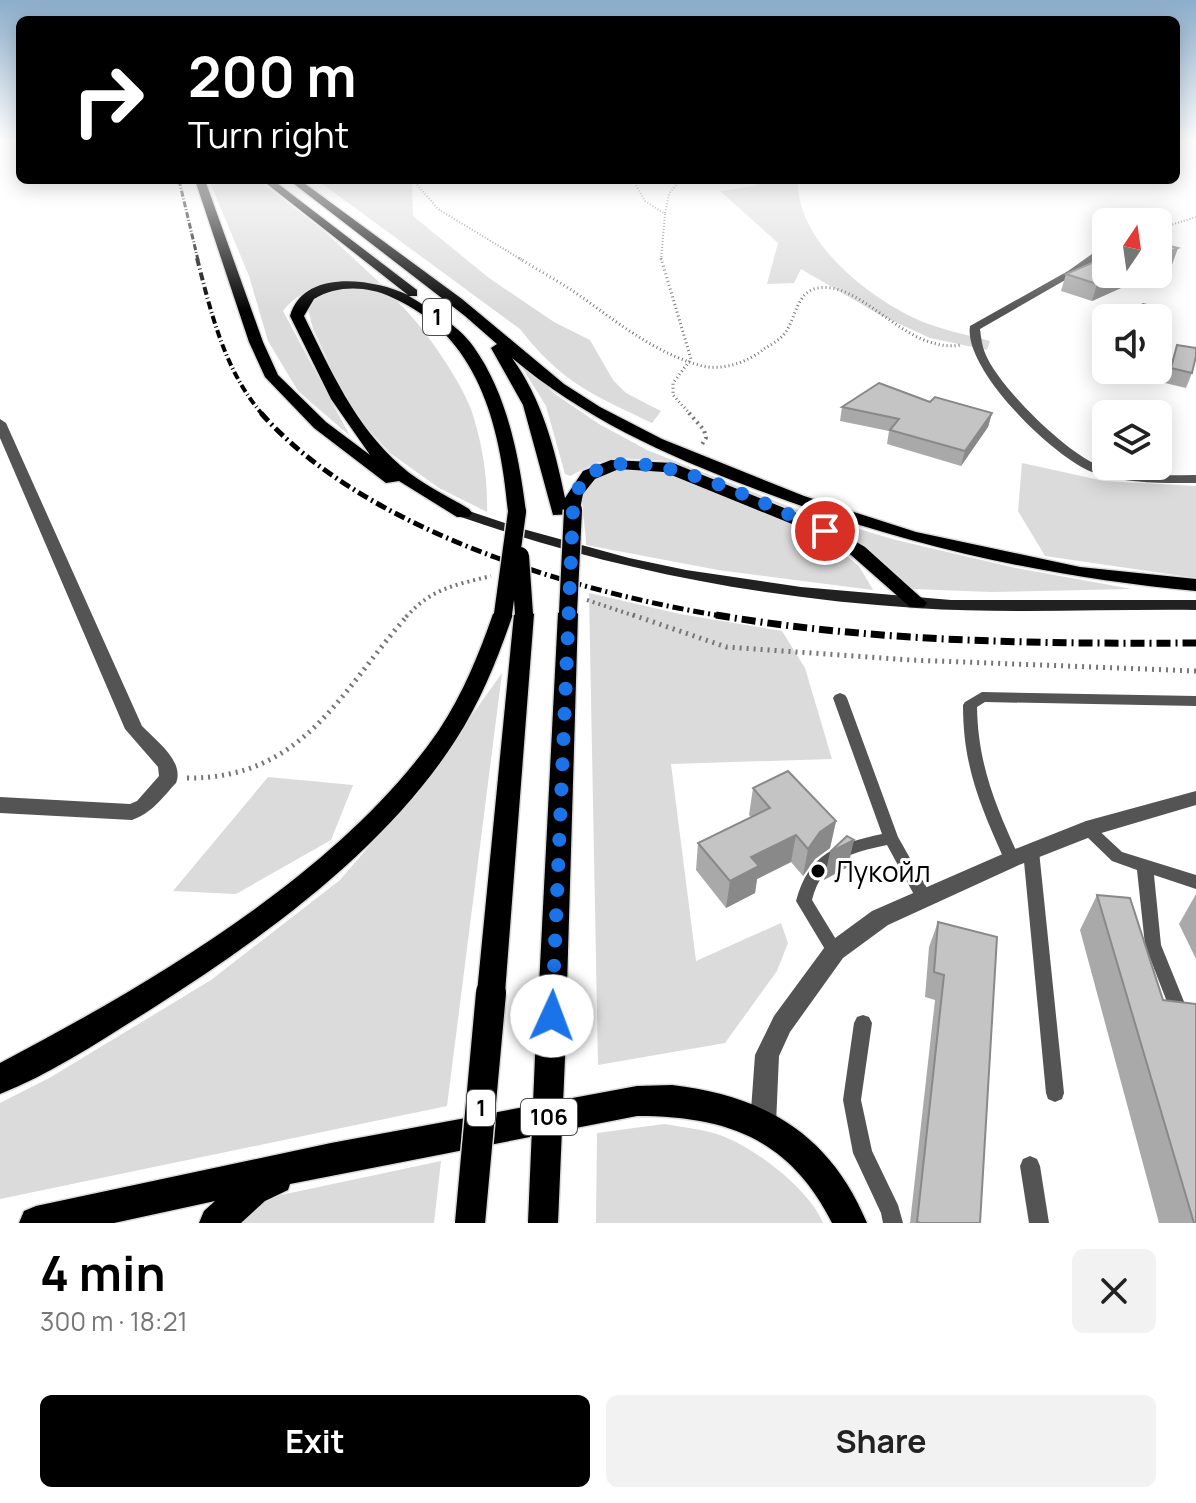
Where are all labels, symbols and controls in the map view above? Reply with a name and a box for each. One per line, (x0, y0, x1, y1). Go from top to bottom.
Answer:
text: 200 m (188, 37, 357, 114)
icon: right (56, 48, 160, 152)
text: Turn right (188, 110, 349, 159)
north arrow (1092, 208, 1172, 288)
map controls (1092, 208, 1172, 480)
road number: 1 (423, 299, 451, 335)
button: sound (1092, 304, 1172, 384)
button: layers (1092, 400, 1172, 480)
pin (791, 497, 859, 565)
icon: arrive (803, 509, 847, 553)
place label: Лукойл (834, 852, 931, 890)
marker: Лукойл (809, 862, 827, 880)
position arrow (510, 974, 594, 1058)
road number: 1 (467, 1090, 495, 1126)
road number: 106 (521, 1099, 577, 1135)
text: 4 min (40, 1240, 165, 1305)
button: close (1072, 1249, 1156, 1333)
text: 300 m · 18:21 (40, 1303, 188, 1339)
button: Exit (40, 1395, 590, 1487)
button: Share (606, 1395, 1156, 1487)

